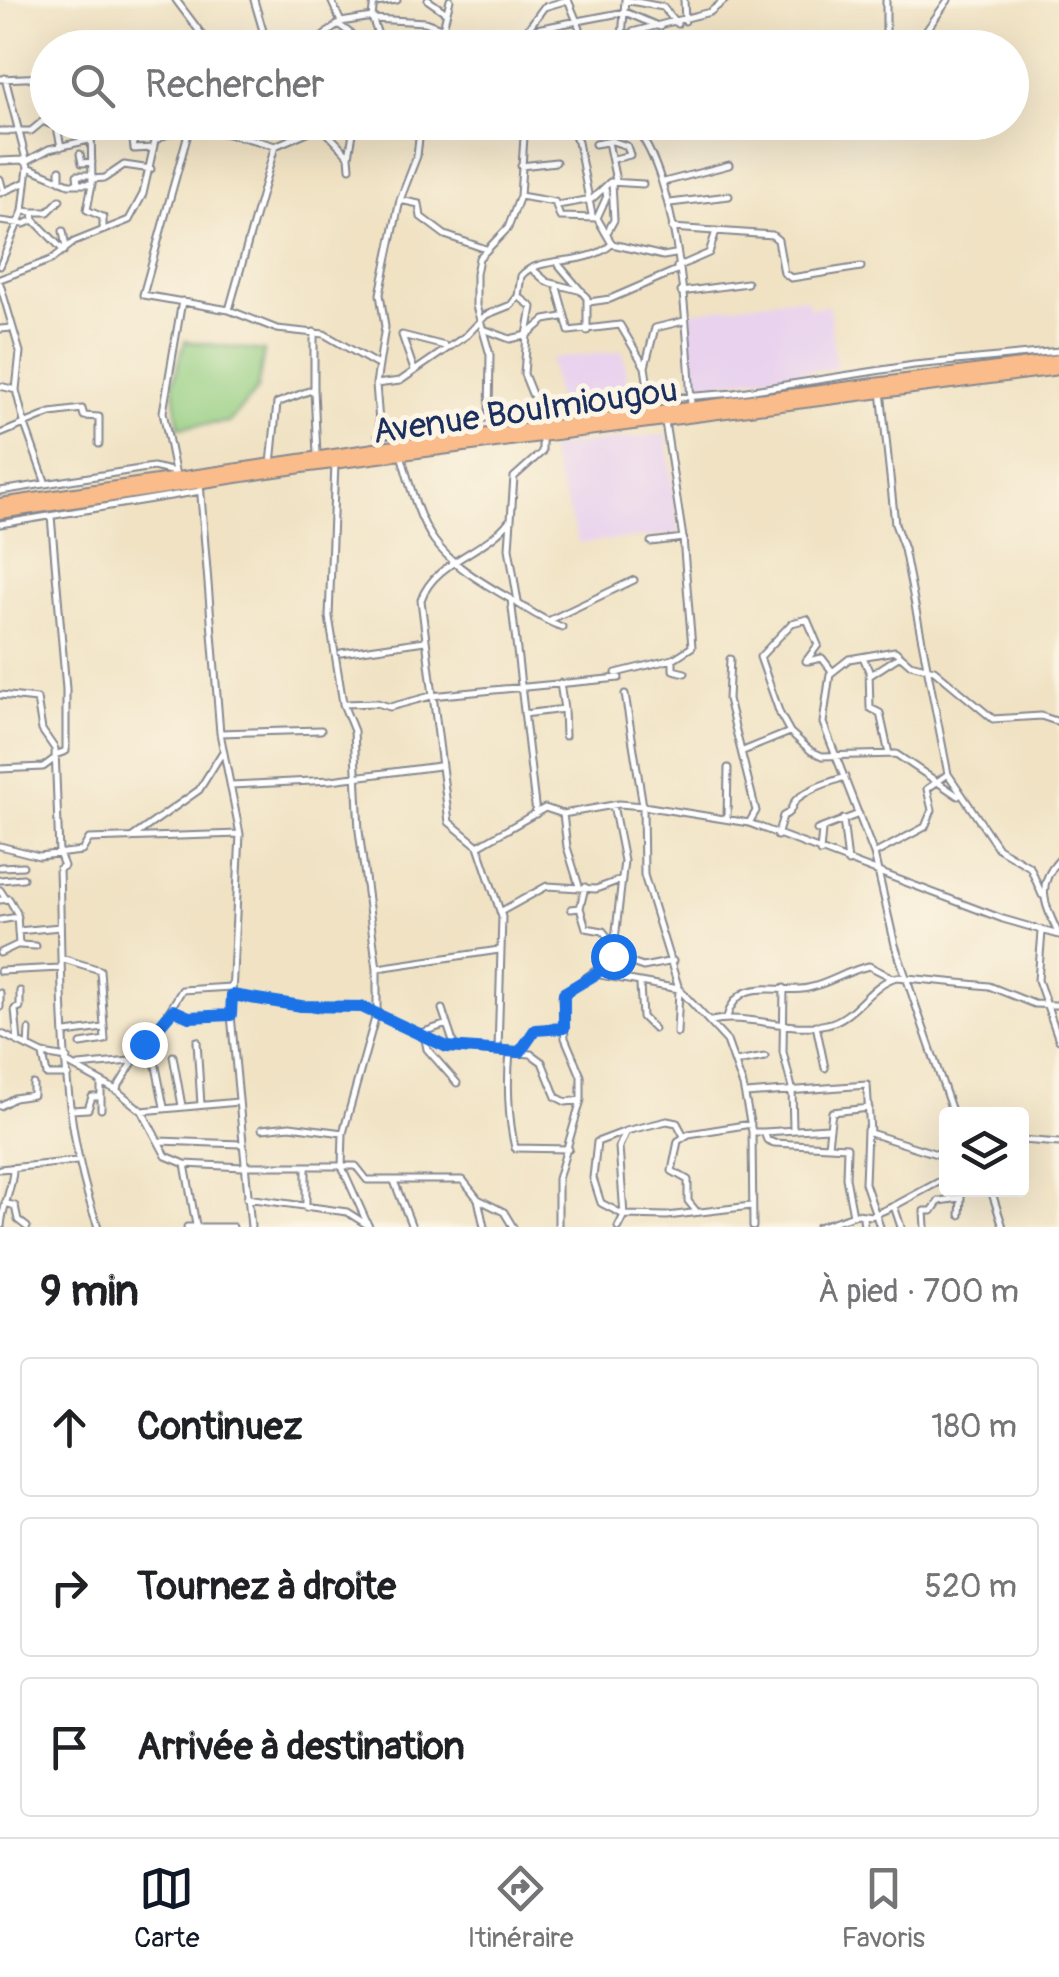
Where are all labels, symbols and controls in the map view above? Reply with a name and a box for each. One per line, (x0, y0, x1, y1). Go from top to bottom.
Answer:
search box (30, 30, 1029, 140)
icon: search (65, 58, 120, 113)
text: Rechercher (145, 61, 325, 109)
street label: Avenue Boulmiougou (370, 368, 680, 454)
route start (591, 934, 637, 980)
route end (122, 1022, 168, 1068)
map controls (939, 1107, 1029, 1197)
button: layers (939, 1107, 1029, 1197)
text: 9 min (40, 1266, 139, 1318)
text: À pied · 700 m (818, 1272, 1019, 1312)
icon: ahead (42, 1400, 97, 1455)
text: Continuez (137, 1403, 302, 1451)
text: 180 m (931, 1407, 1017, 1447)
icon: right (42, 1560, 97, 1615)
text: Tournez à droite (137, 1563, 396, 1611)
text: 520 m (925, 1567, 1017, 1607)
icon: arrive (42, 1720, 97, 1775)
text: Arrivée à destination (137, 1723, 465, 1771)
tab: Carte (134, 1861, 199, 1956)
tab: Itinéraire (468, 1861, 573, 1956)
tab: Favoris (842, 1861, 925, 1956)

